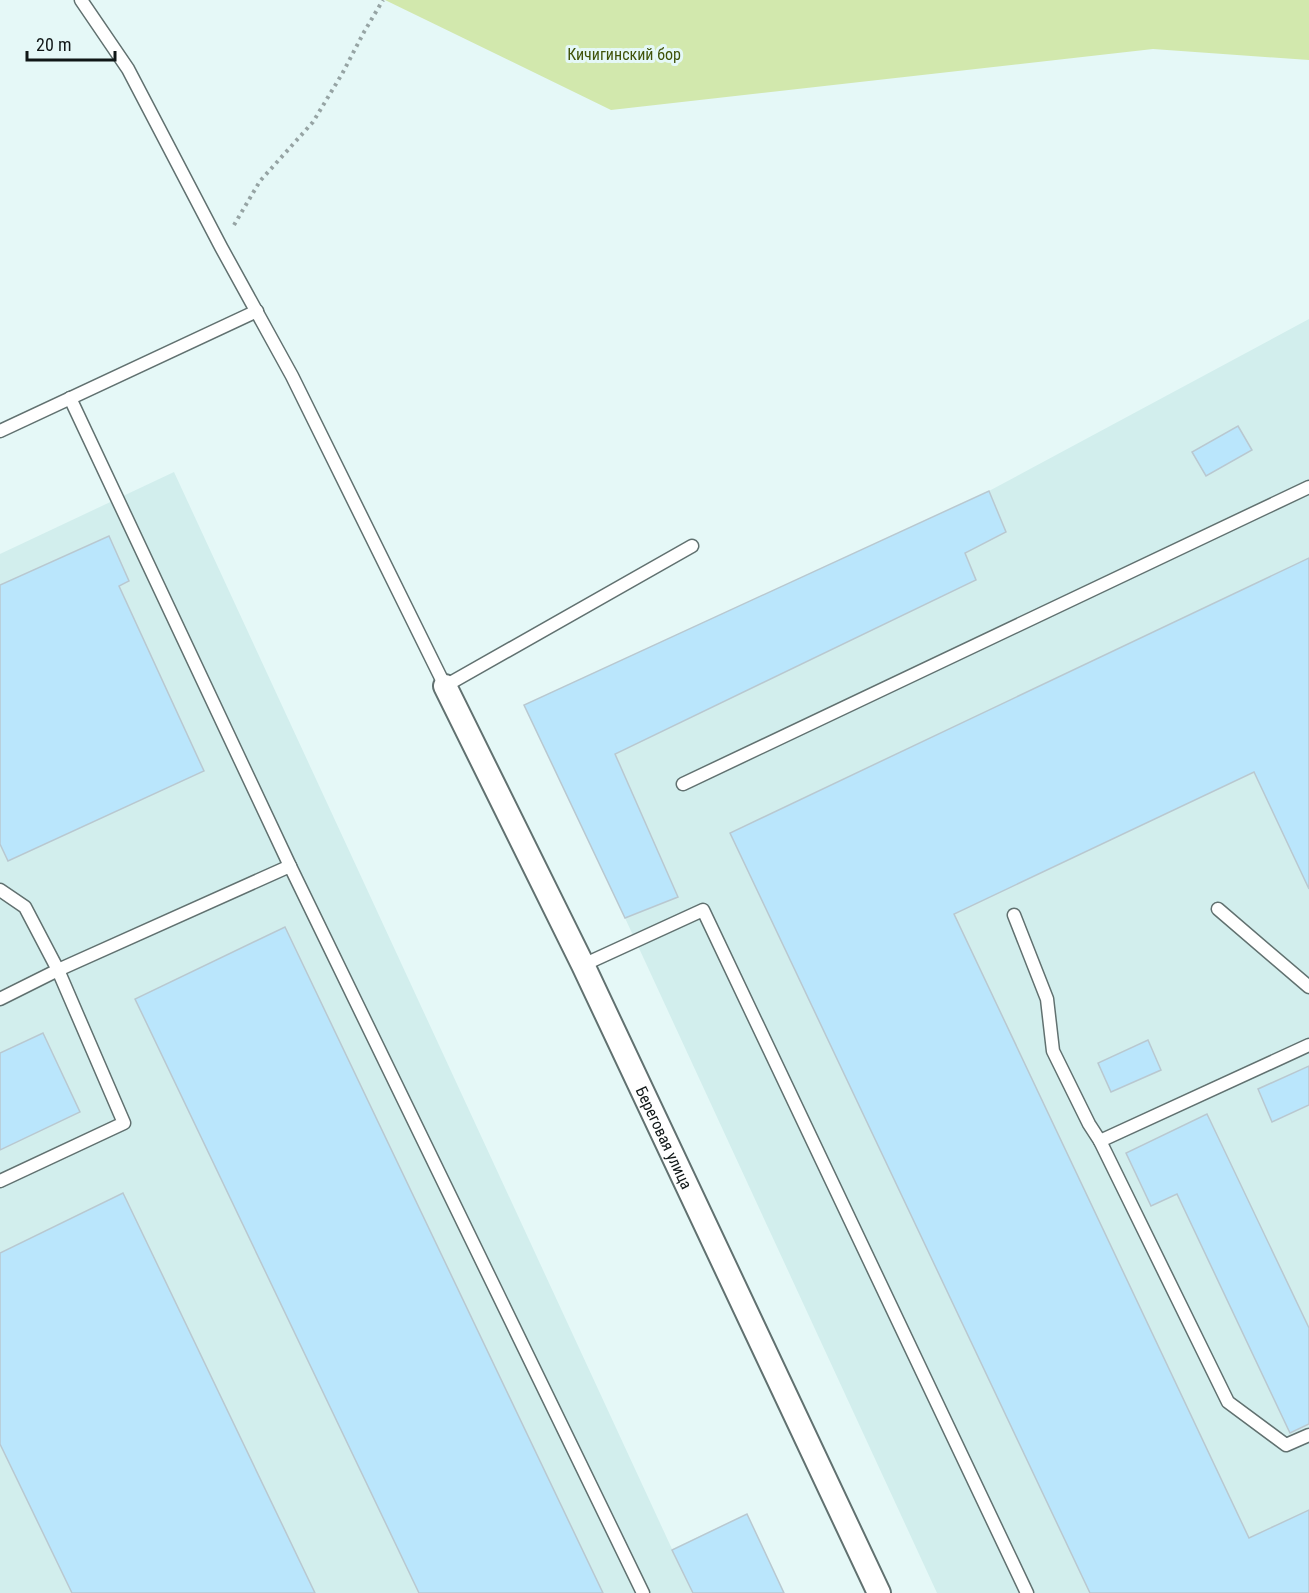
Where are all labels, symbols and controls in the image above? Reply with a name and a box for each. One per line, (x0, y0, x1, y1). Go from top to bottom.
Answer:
scale bar (27, 24, 116, 62)
text: 20 m (36, 34, 71, 55)
park label: Кичигинский бор (567, 45, 681, 64)
street label: Береговая улица (632, 1083, 697, 1192)

